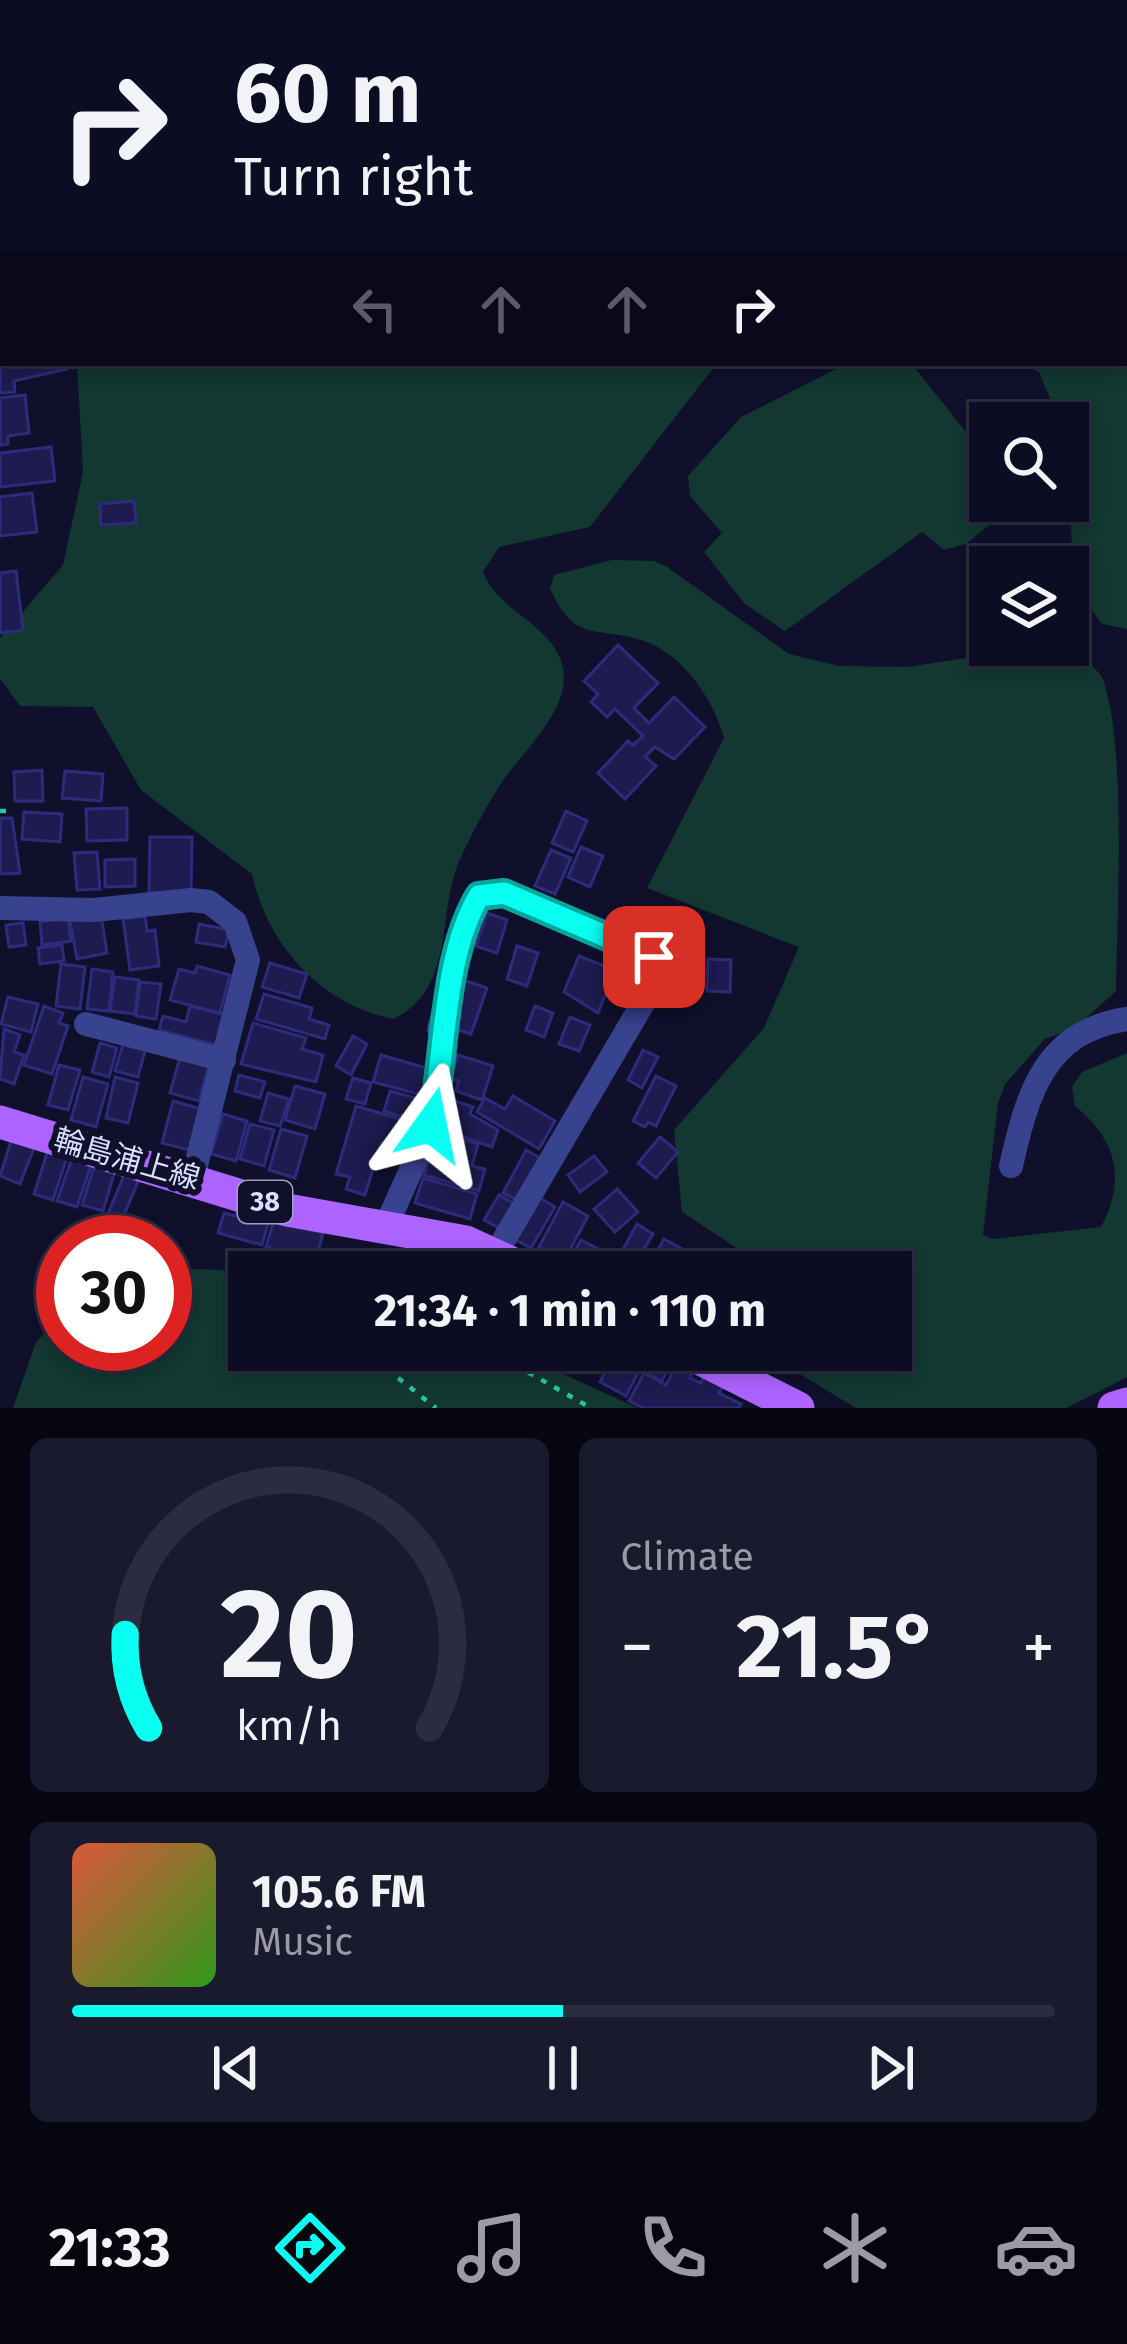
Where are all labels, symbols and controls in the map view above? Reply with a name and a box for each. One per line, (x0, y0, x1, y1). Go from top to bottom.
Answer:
text: 60 m (234, 43, 421, 144)
icon: right (36, 48, 192, 204)
text: Turn right (234, 145, 473, 209)
icon: left (342, 276, 408, 342)
icon: ahead (468, 276, 534, 342)
icon: ahead (594, 276, 660, 342)
icon: right (720, 276, 786, 342)
map controls (969, 402, 1089, 666)
button: search (969, 402, 1089, 522)
button: layers (969, 546, 1089, 666)
pin (603, 906, 705, 1008)
icon: arrive (621, 924, 687, 990)
position arrow (368, 1062, 494, 1188)
street label: 輪島浦上線 (50, 1121, 204, 1197)
road number: 38 (238, 1181, 292, 1223)
speed limit sign: 30 (36, 1215, 192, 1371)
text: 21:34 · 1 min · 110 m (374, 1284, 766, 1338)
text: Climate (621, 1534, 754, 1580)
text: 20 (220, 1560, 358, 1710)
text: 21.5° (736, 1593, 939, 1701)
text: − (621, 1608, 654, 1687)
text: + (1022, 1608, 1055, 1687)
text: km/h (236, 1700, 342, 1751)
text: 105.6 FM (252, 1865, 426, 1919)
text: Music (252, 1919, 353, 1965)
icon: previous (203, 2035, 269, 2101)
icon: pause (530, 2035, 596, 2101)
icon: next (858, 2035, 924, 2101)
icon: directions (268, 2206, 352, 2290)
icon: music (450, 2206, 534, 2290)
icon: phone (631, 2206, 715, 2290)
icon: climate (813, 2206, 897, 2290)
icon: car (994, 2206, 1078, 2290)
text: 21:33 (49, 2216, 171, 2280)

